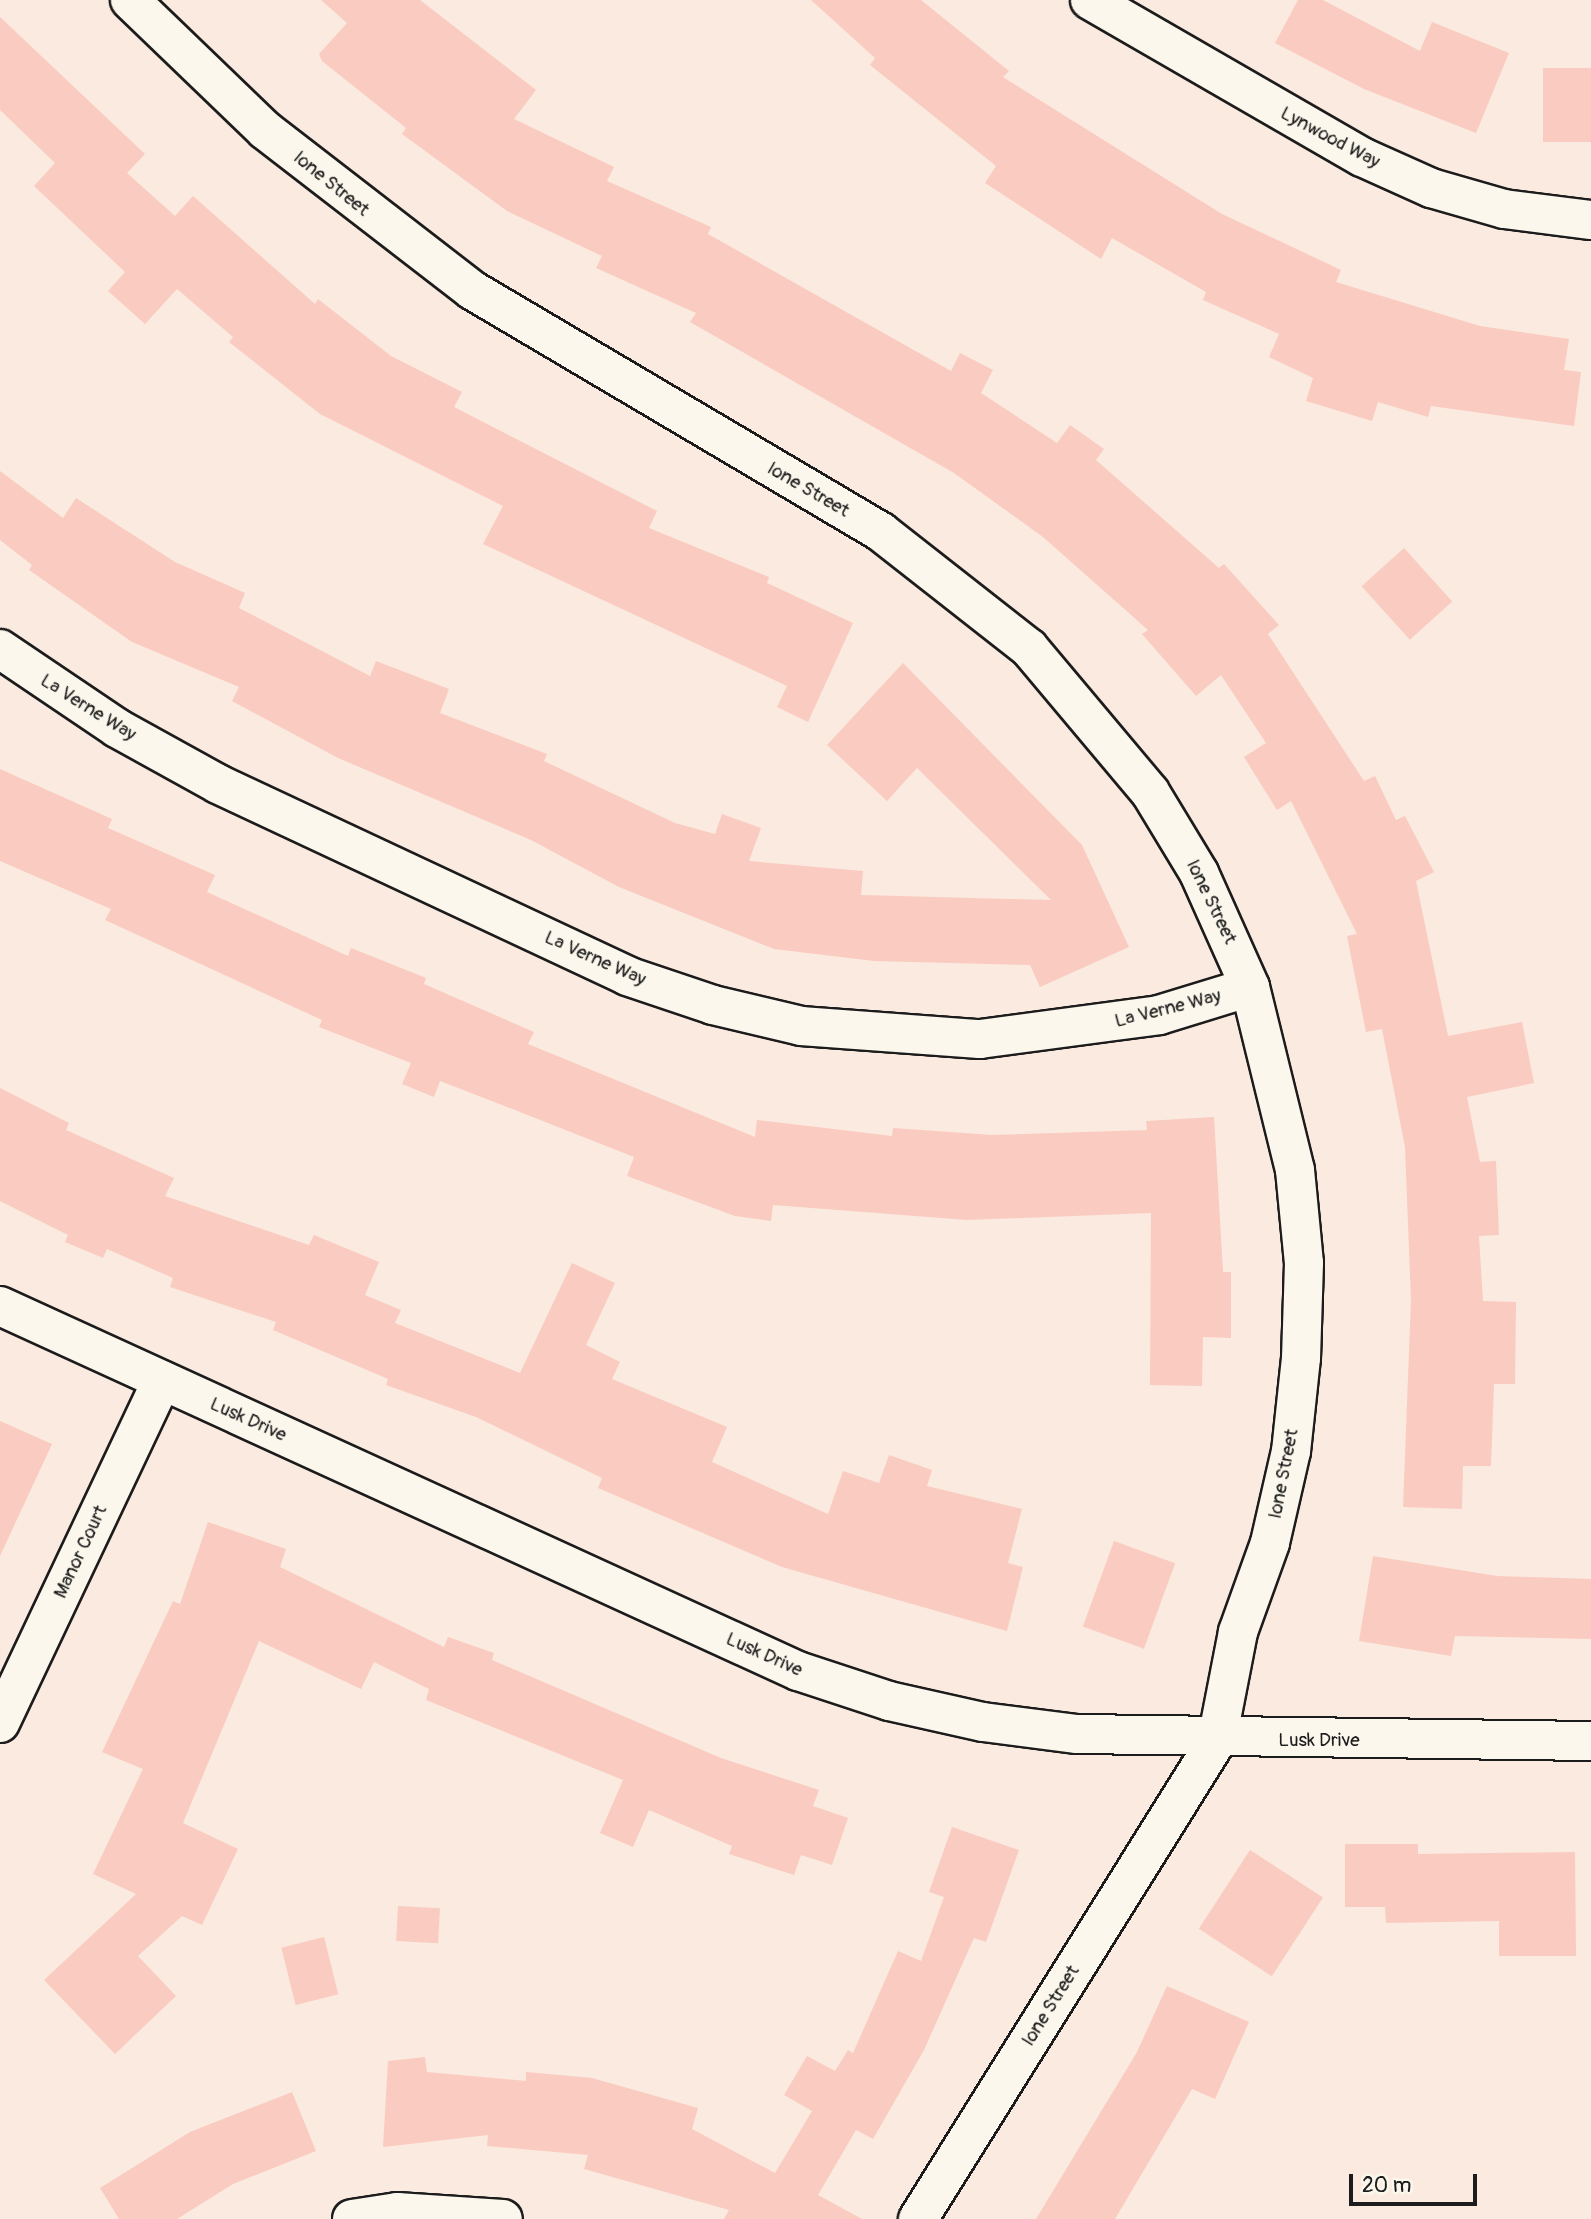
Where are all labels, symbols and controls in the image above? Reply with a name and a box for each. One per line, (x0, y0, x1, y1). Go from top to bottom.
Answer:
street label: Lynwood Way (1276, 102, 1384, 174)
street label: Ione Street (288, 146, 374, 222)
street label: Ione Street (763, 457, 853, 523)
street label: La Verne Way (36, 670, 140, 746)
street label: Ione Street (1181, 856, 1241, 948)
street label: La Verne Way (541, 926, 649, 992)
street label: La Verne Way (1113, 985, 1223, 1033)
street label: Lusk Drive (206, 1393, 290, 1447)
street label: Ione Street (1264, 1427, 1304, 1521)
street label: Manor Court (50, 1502, 112, 1602)
street label: Lusk Drive (722, 1628, 806, 1682)
street label: Lusk Drive (1278, 1730, 1360, 1752)
street label: Ione Street (1017, 1961, 1085, 2051)
scale bar (1353, 2160, 1481, 2204)
text: 20 m (1362, 2172, 1411, 2199)

